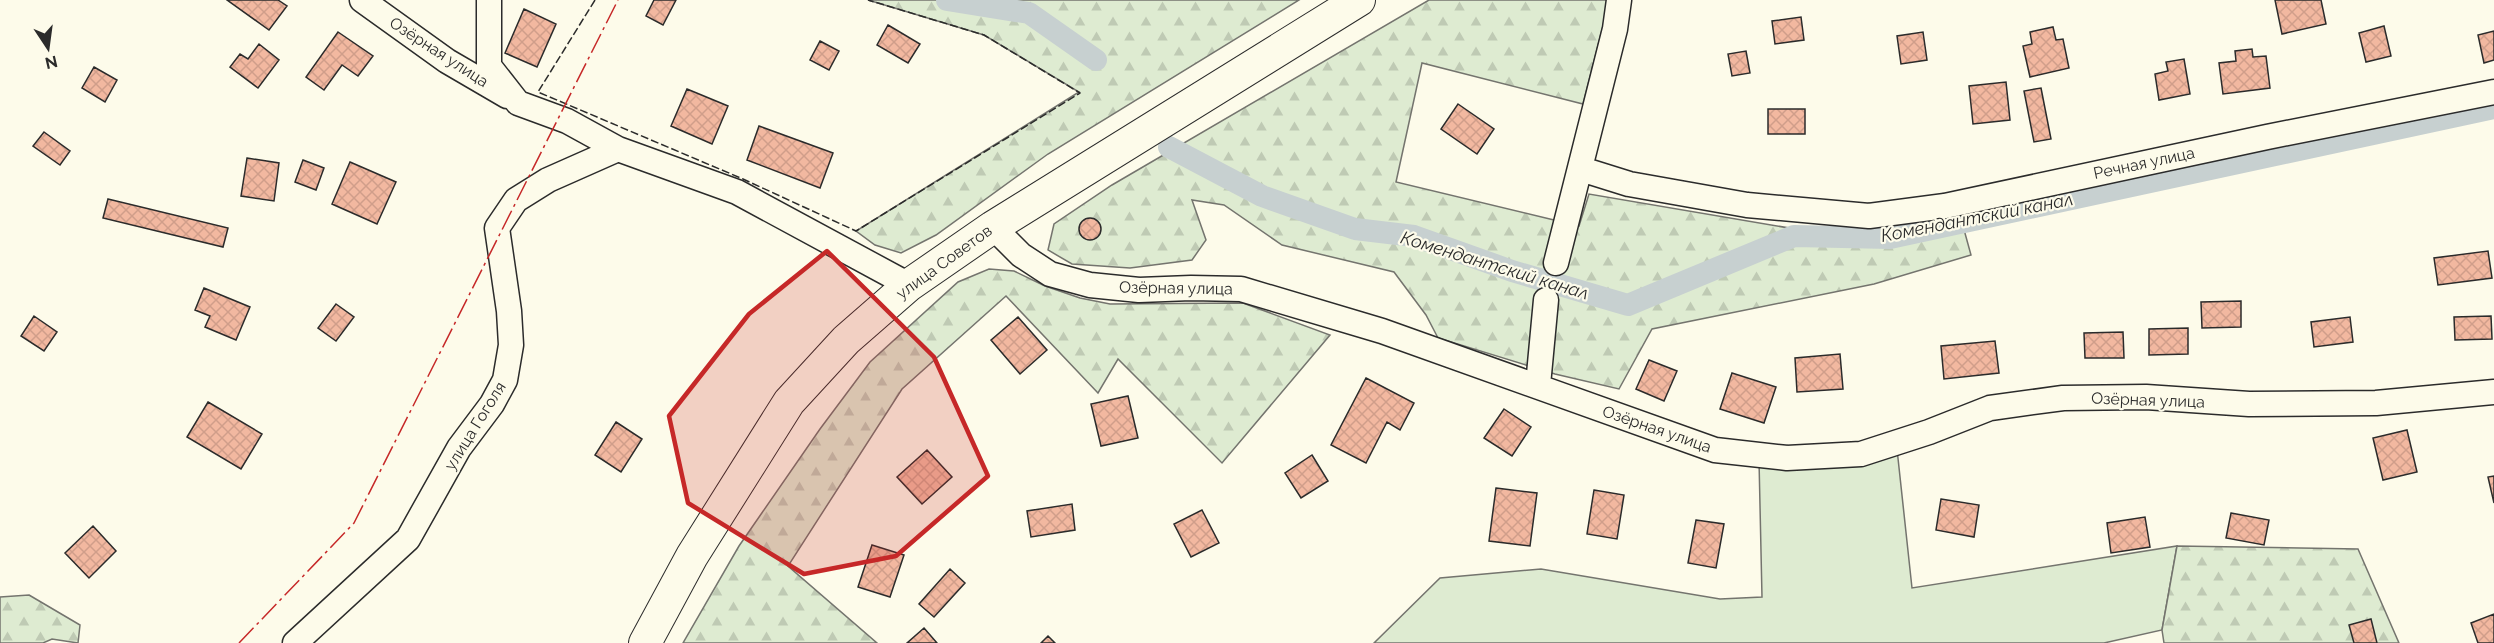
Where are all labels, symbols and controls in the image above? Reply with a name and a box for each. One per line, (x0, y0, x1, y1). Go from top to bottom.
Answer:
street label: Озёрная улица (386, 13, 492, 91)
north arrow (18, 18, 78, 78)
text: N (43, 51, 59, 73)
street label: Речная улица (2092, 143, 2196, 183)
water label: Комендантский канал (1879, 188, 2075, 246)
street label: улица Советов (892, 221, 996, 303)
water label: Комендантский канал (1398, 226, 1592, 304)
street label: Озёрная улица (1119, 278, 1233, 298)
street label: улица Гоголя (440, 378, 510, 474)
street label: Озёрная улица (2091, 389, 2205, 411)
street label: Озёрная улица (1600, 401, 1714, 457)

